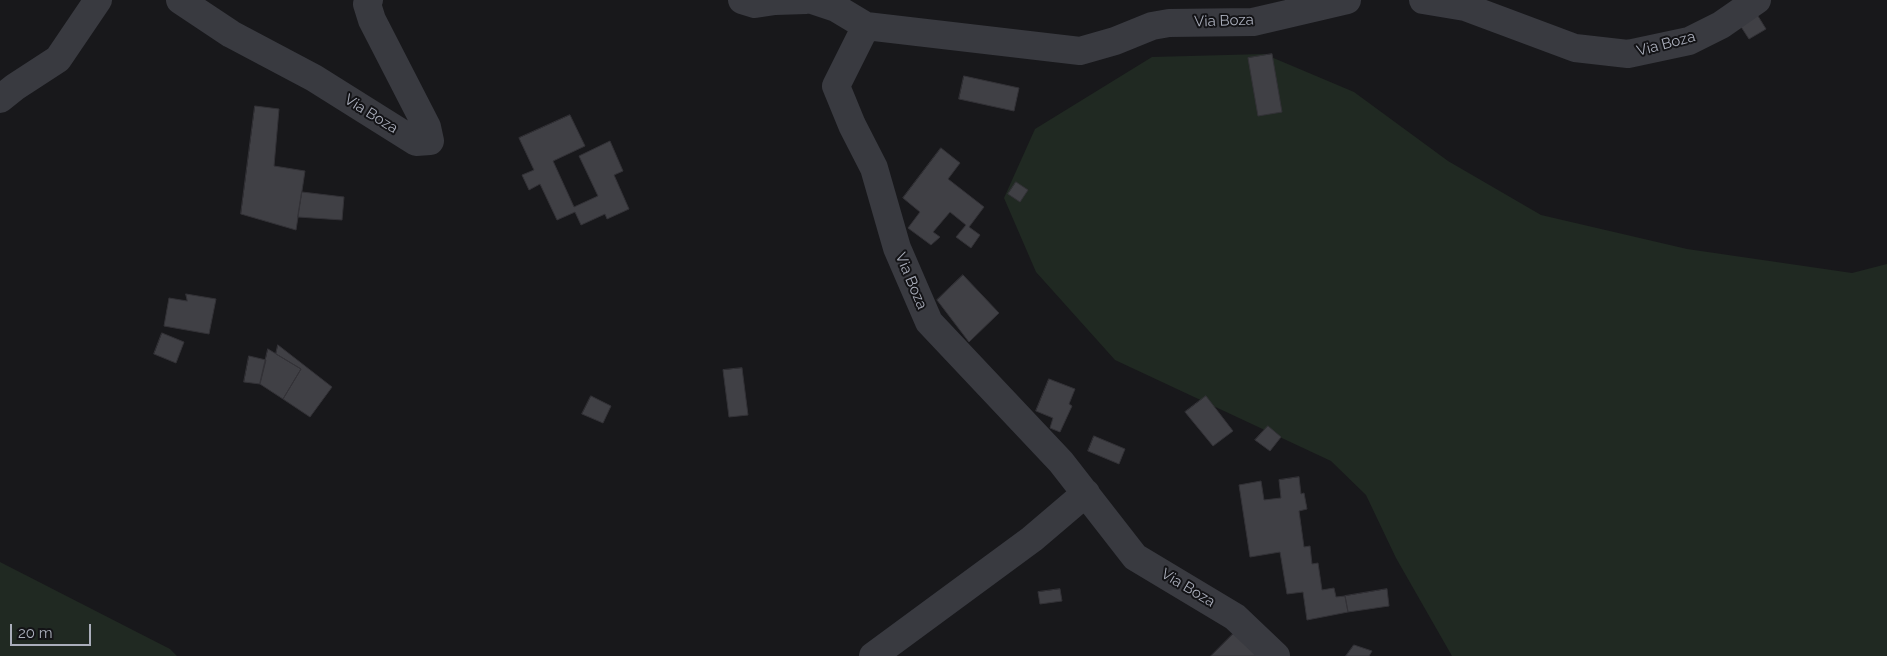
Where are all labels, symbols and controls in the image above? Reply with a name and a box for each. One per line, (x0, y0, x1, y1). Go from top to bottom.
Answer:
street label: Via Boza (1194, 11, 1254, 31)
street label: Via Boza (1635, 28, 1697, 60)
street label: Via Boza (341, 91, 401, 137)
street label: Via Boza (891, 250, 931, 312)
street label: Via Boza (1158, 565, 1218, 611)
scale bar (12, 614, 94, 646)
text: 20 m (18, 624, 53, 642)

